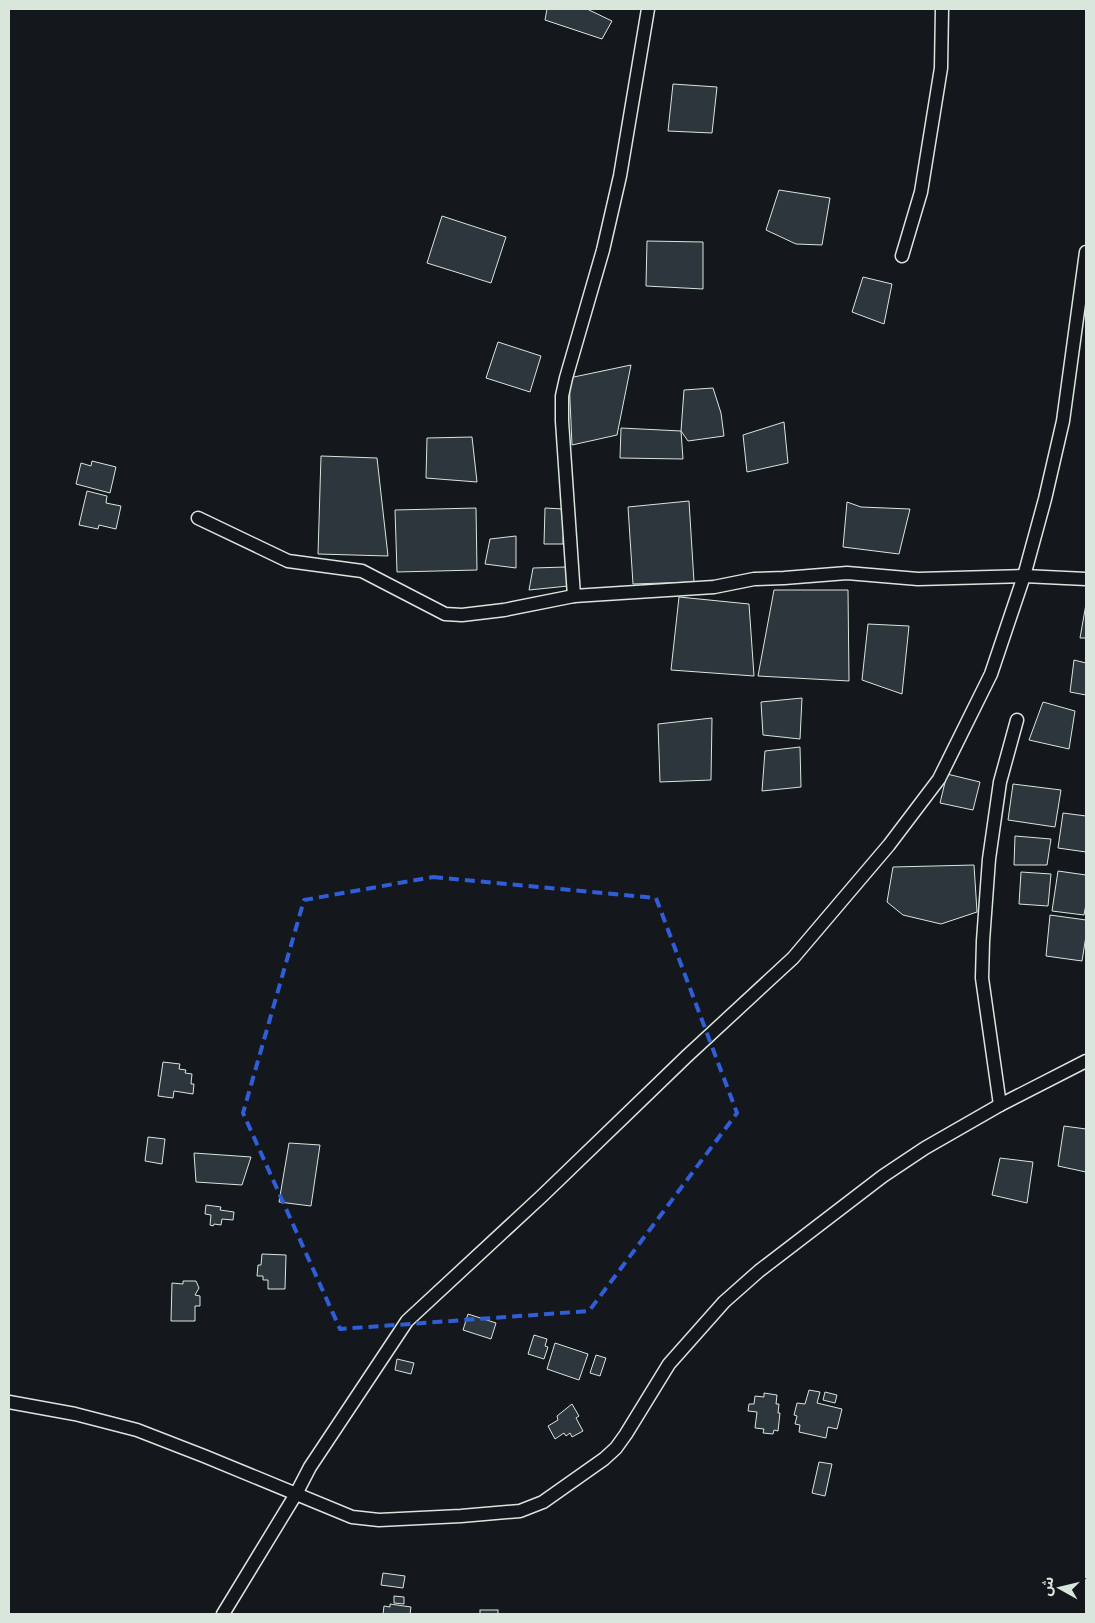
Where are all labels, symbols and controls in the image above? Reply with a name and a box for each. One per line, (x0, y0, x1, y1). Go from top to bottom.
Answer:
north arrow (1035, 1563, 1085, 1613)
text: ش (1036, 1575, 1057, 1597)

